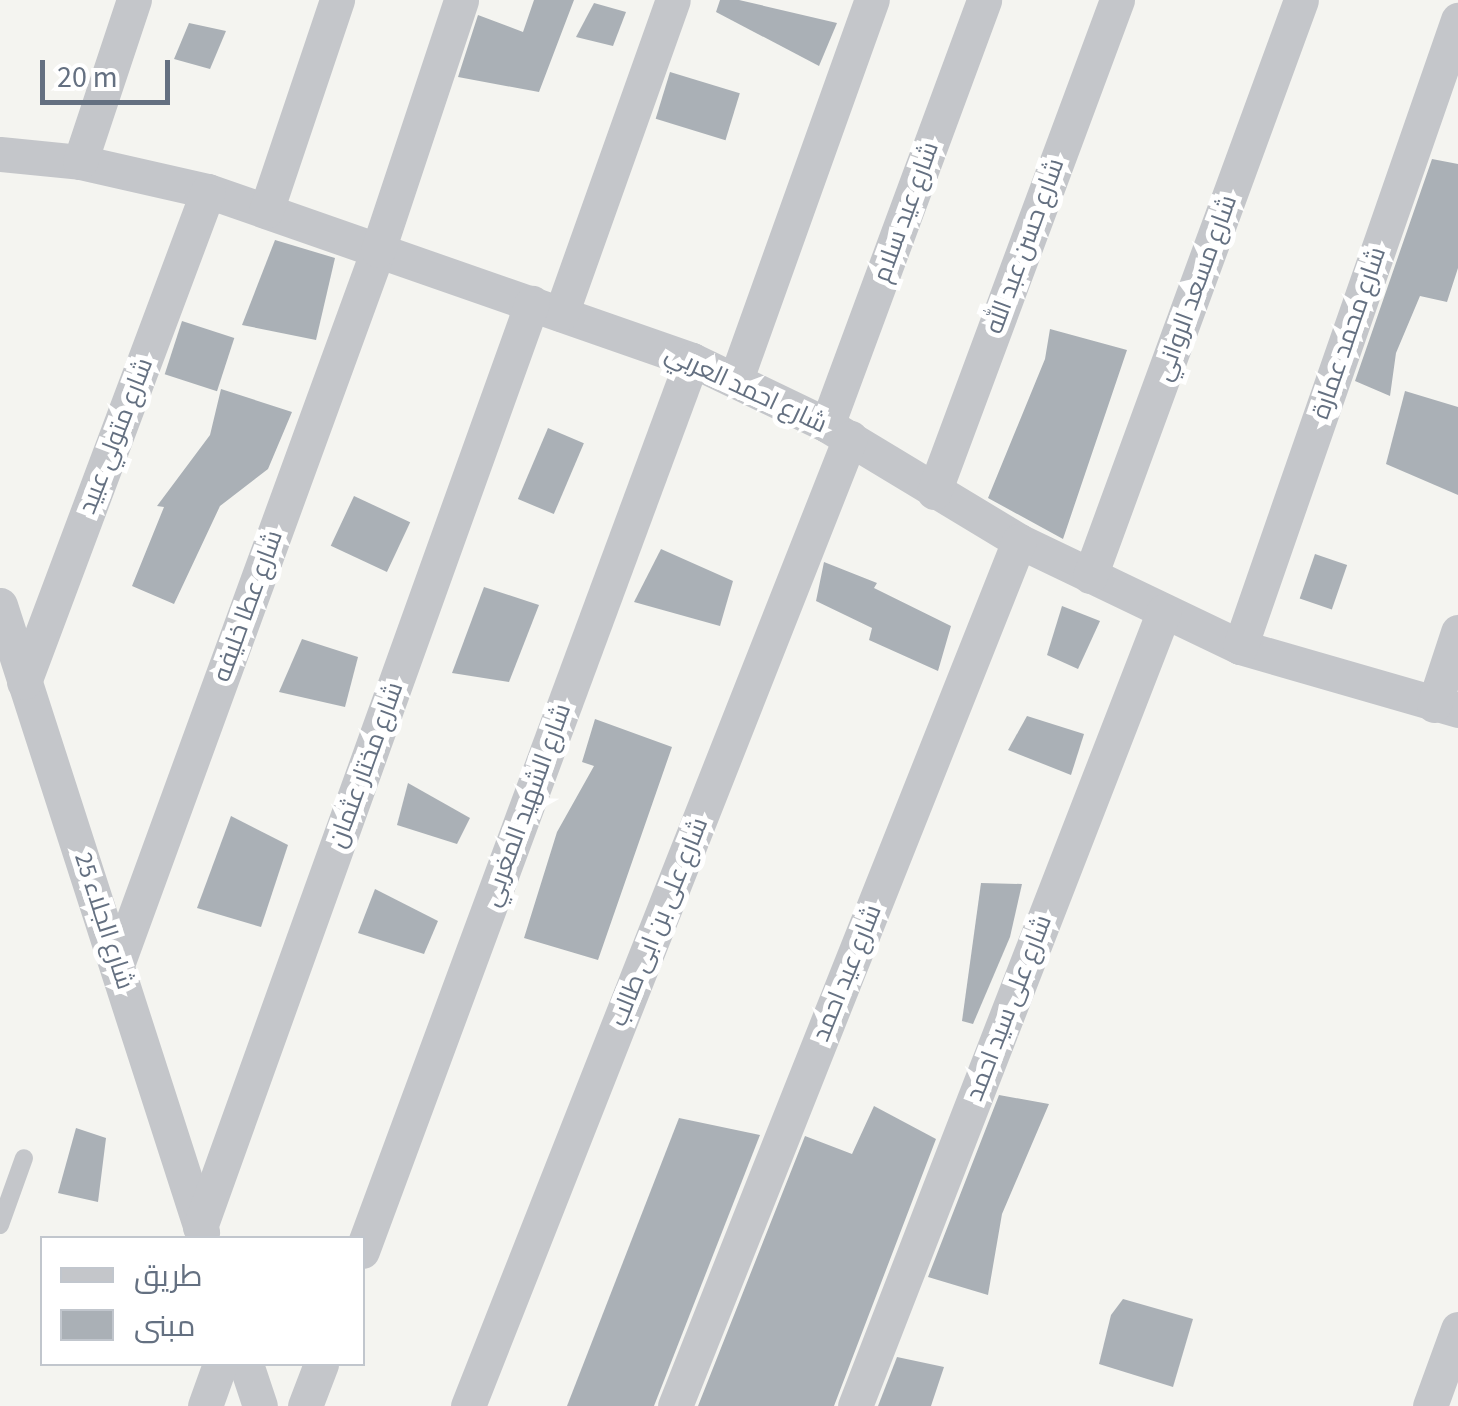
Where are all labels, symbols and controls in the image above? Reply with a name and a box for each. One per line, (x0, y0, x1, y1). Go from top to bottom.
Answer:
scale bar (45, 40, 175, 102)
text: 20 m (57, 56, 118, 99)
street label: شارع عيد سلام (867, 138, 945, 286)
street label: شارع حسن عبد الله (979, 154, 1071, 338)
street label: شارع مسعد الرواني (1148, 191, 1244, 385)
street label: شارع محمد عمارة (1306, 243, 1392, 423)
street label: شارع احمد العربي (660, 338, 832, 440)
street label: شارع متولي عبيد (72, 354, 160, 518)
street label: شارع عطا خليفه (207, 526, 289, 686)
street label: شارع مختار عثمان (322, 678, 410, 852)
street label: شارع الشهيد المغربي (476, 700, 578, 910)
street label: شارع على بن ابى طالب (603, 813, 715, 1031)
street label: شارع الجلاء 25 (68, 849, 140, 993)
street label: شارع عيد احمد (806, 900, 888, 1046)
street label: شارع على سيد احمد (960, 911, 1058, 1105)
legend (40, 1236, 365, 1366)
text: طريق (134, 1255, 203, 1298)
text: مبنى (134, 1305, 195, 1348)

